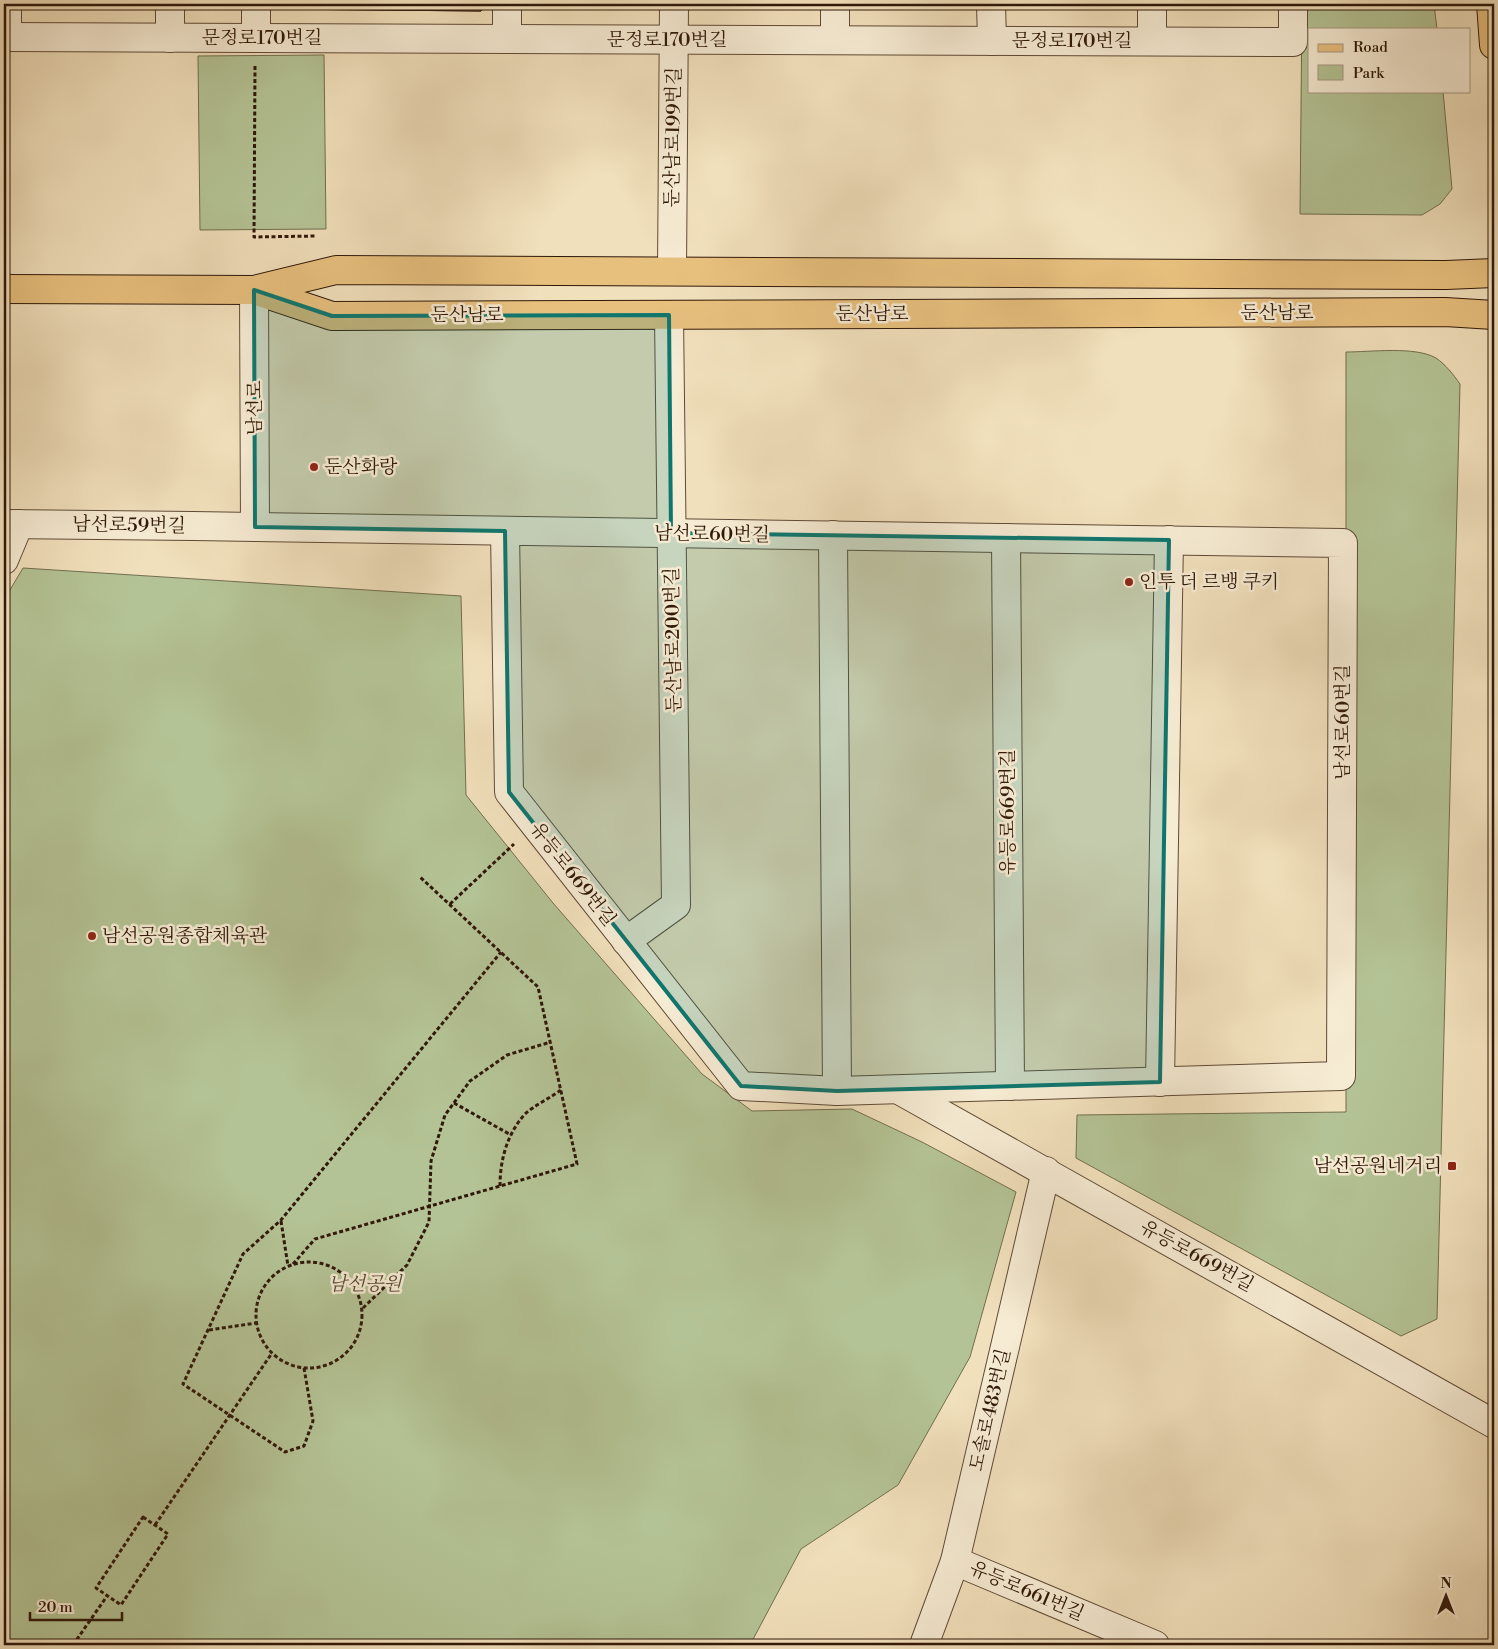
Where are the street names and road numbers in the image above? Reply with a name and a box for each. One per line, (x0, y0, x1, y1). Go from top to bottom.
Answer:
street label: 문정로170번길 (202, 26, 322, 50)
street label: 문정로170번길 (607, 28, 727, 52)
street label: 문정로170번길 (1012, 29, 1132, 53)
street label: 둔산남로199번길 (660, 66, 686, 208)
street label: 둔산남로 (1240, 301, 1314, 325)
street label: 둔산남로 (835, 302, 909, 326)
street label: 둔산남로 (430, 303, 504, 327)
street label: 남선로 (243, 380, 267, 436)
street label: 남선로59번길 (72, 512, 186, 538)
street label: 남선로60번길 (654, 521, 770, 547)
street label: 둔산남로200번길 (660, 567, 686, 713)
street label: 남선로60번길 (1331, 664, 1355, 780)
street label: 유등로669번길 (996, 749, 1020, 875)
street label: 유등로669번길 (525, 817, 621, 931)
street label: 유등로669번길 (1136, 1215, 1258, 1297)
street label: 도솔로483번길 (964, 1346, 1016, 1474)
street label: 유등로661번길 (966, 1556, 1088, 1626)

